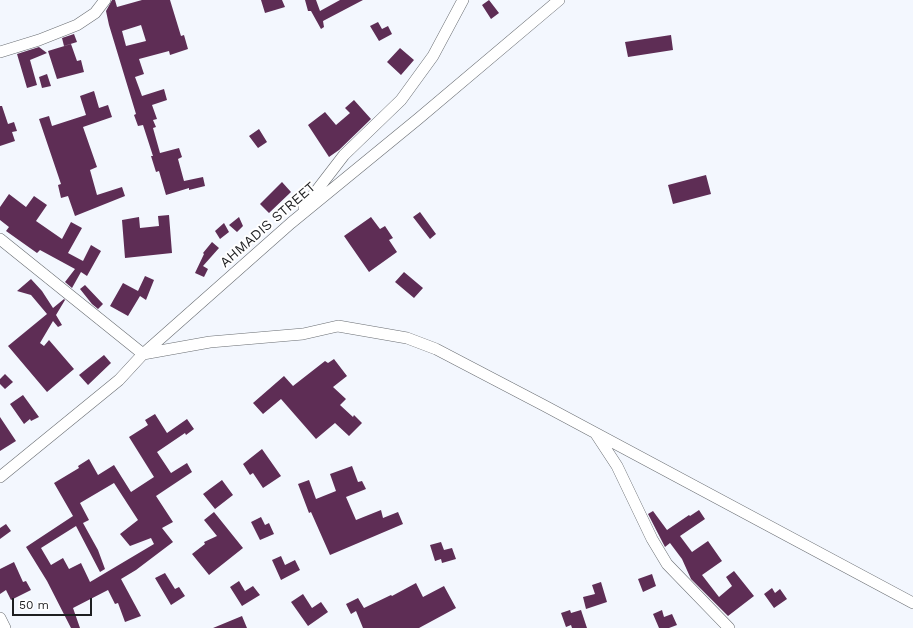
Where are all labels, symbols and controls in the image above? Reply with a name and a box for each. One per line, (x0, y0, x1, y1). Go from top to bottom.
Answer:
street label: AHMADIS STREET (217, 179, 319, 271)
scale bar (14, 590, 94, 616)
text: 50 m (19, 598, 49, 612)

